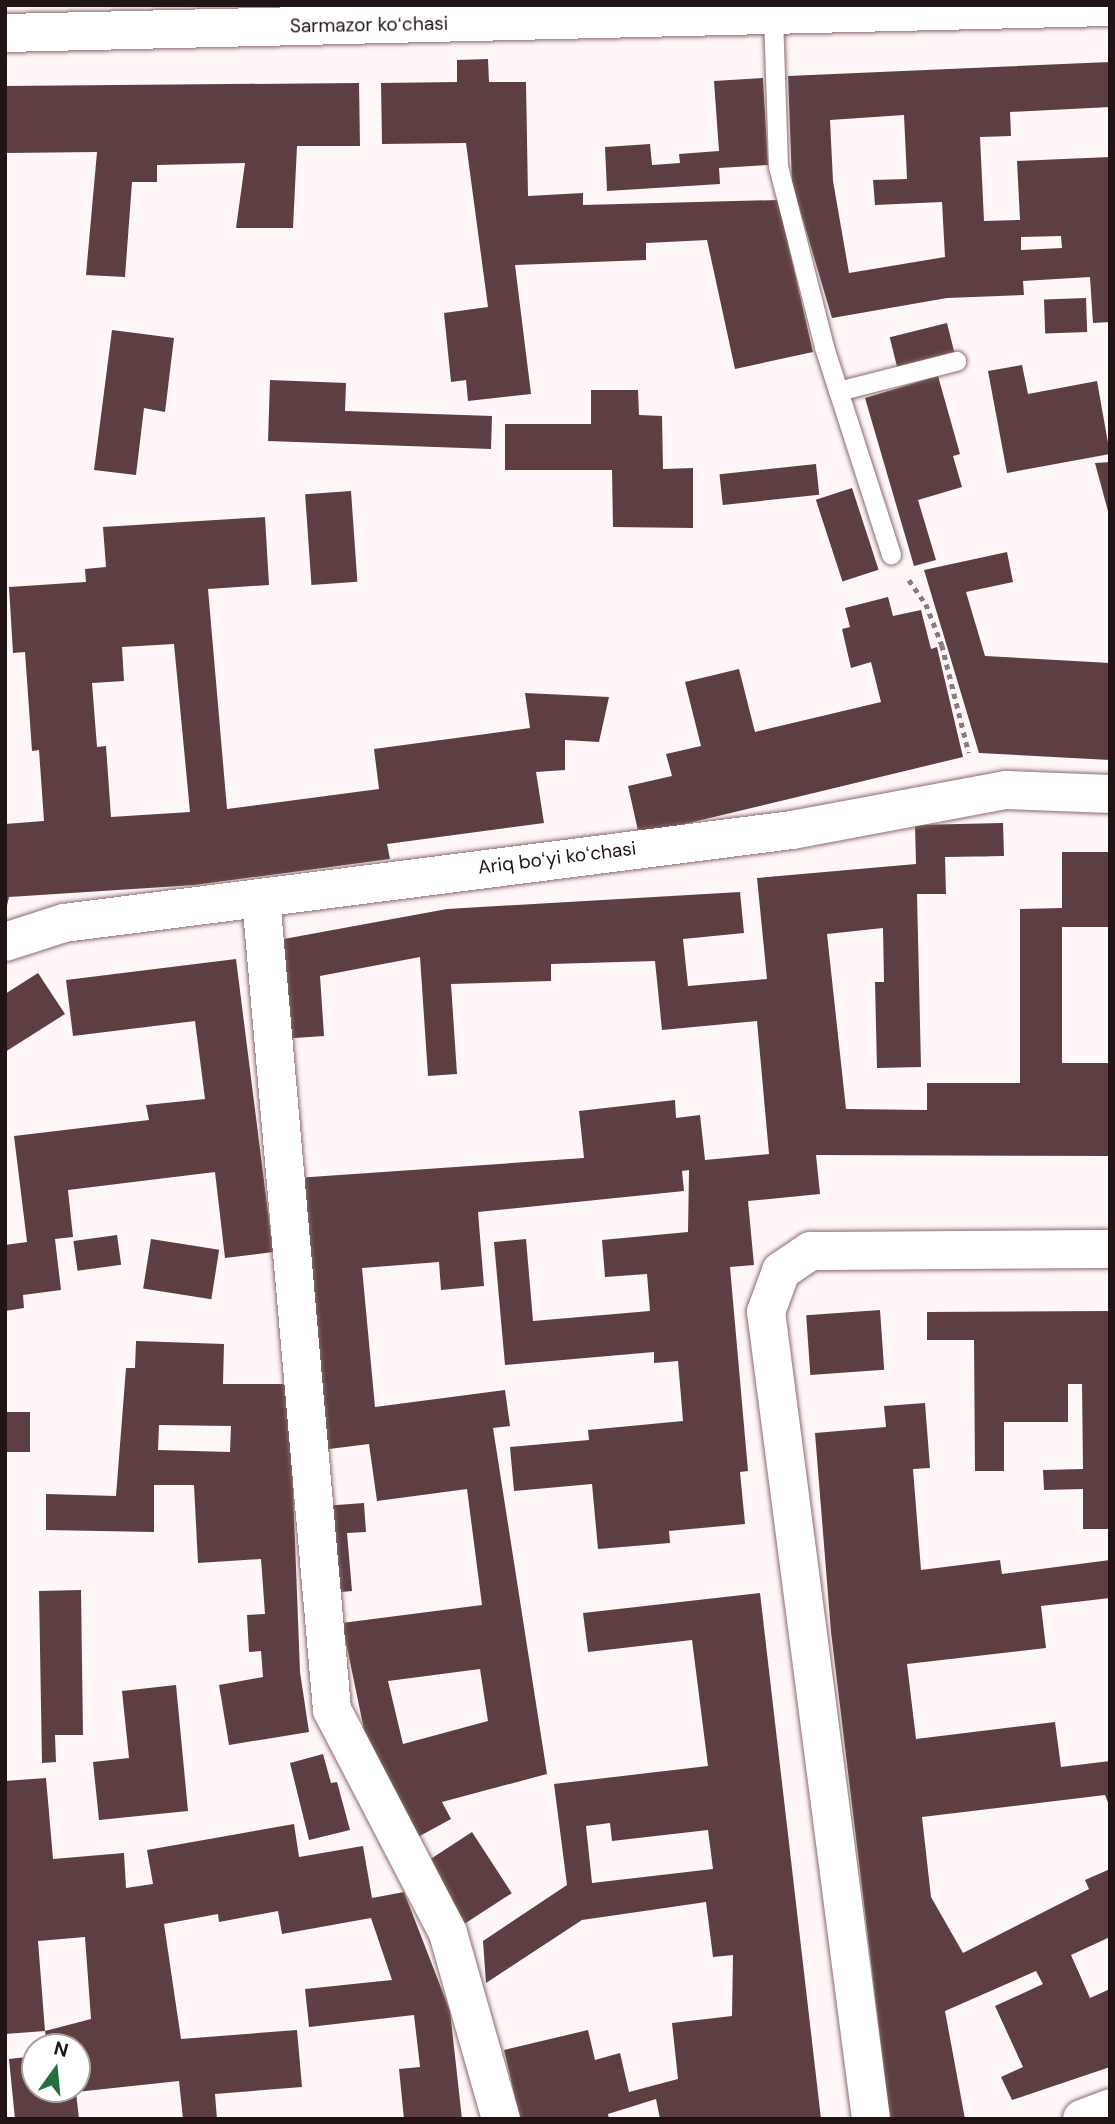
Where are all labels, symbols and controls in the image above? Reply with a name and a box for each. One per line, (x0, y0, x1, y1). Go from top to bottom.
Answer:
street label: Sarmazor koʻchasi (290, 12, 448, 38)
street label: Ariq boʻyi koʻchasi (477, 837, 637, 879)
north arrow (21, 2033, 91, 2103)
text: N (51, 2035, 71, 2063)

